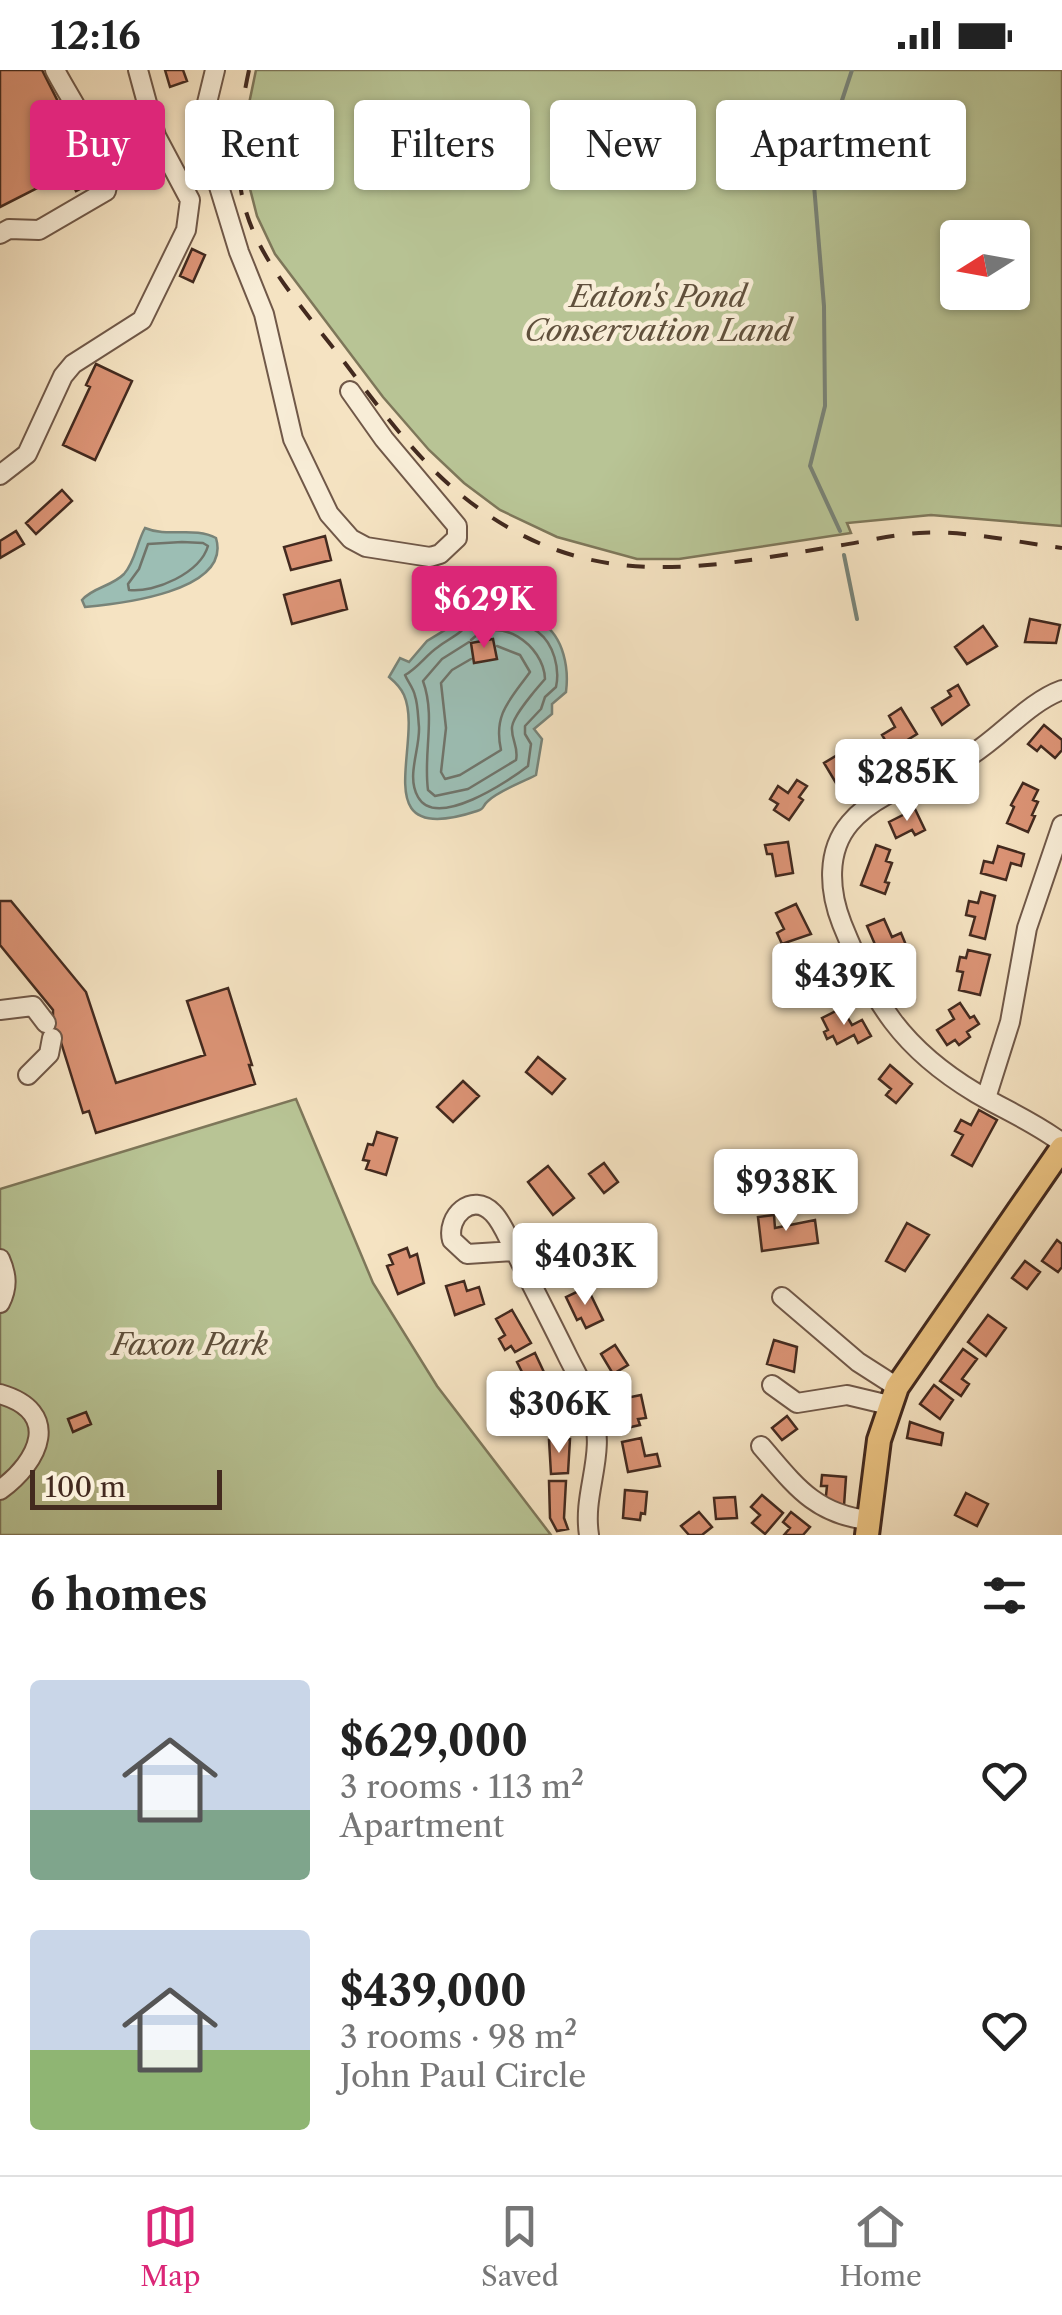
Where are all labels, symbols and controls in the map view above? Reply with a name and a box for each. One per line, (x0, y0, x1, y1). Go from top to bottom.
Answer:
text: 12:16 (50, 12, 141, 59)
chip: Buy (30, 100, 165, 190)
chip: Rent (185, 100, 334, 190)
chip: Filters (354, 100, 530, 190)
chip: New (550, 100, 696, 190)
chip: Apartment (716, 100, 966, 190)
north arrow (940, 220, 1030, 310)
map controls (940, 220, 1030, 310)
park label: Eaton's Pond Conservation Land (524, 278, 795, 349)
pin: $629K (414, 566, 554, 651)
text: $629K (434, 579, 534, 618)
pin: $285K (837, 739, 977, 824)
text: $285K (857, 752, 957, 791)
pin: $439K (774, 943, 914, 1028)
text: $439K (794, 956, 894, 995)
pin: $938K (716, 1149, 856, 1234)
text: $938K (736, 1162, 836, 1201)
pin: $403K (515, 1223, 655, 1308)
text: $403K (535, 1236, 635, 1275)
park label: Faxon Park (110, 1326, 269, 1363)
pin: $306K (489, 1371, 629, 1456)
text: $306K (508, 1384, 610, 1423)
scale bar (30, 1465, 222, 1510)
text: 100 m (45, 1470, 126, 1504)
icon: filters (977, 1568, 1032, 1623)
text: 6 homes (30, 1569, 208, 1621)
text: $629,000 (340, 1715, 528, 1767)
icon: home (110, 1720, 230, 1840)
icon: heart (977, 1753, 1032, 1808)
text: 3 rooms · 113 m² (340, 1767, 584, 1806)
text: Apartment (340, 1806, 504, 1845)
text: $439,000 (340, 1965, 527, 2017)
icon: home (110, 1970, 230, 2090)
icon: heart (977, 2003, 1032, 2058)
text: 3 rooms · 98 m² (340, 2017, 577, 2056)
text: John Paul Circle (340, 2056, 586, 2095)
tab: Map (140, 2199, 200, 2293)
tab: Saved (481, 2199, 559, 2293)
tab: Home (839, 2199, 922, 2293)

